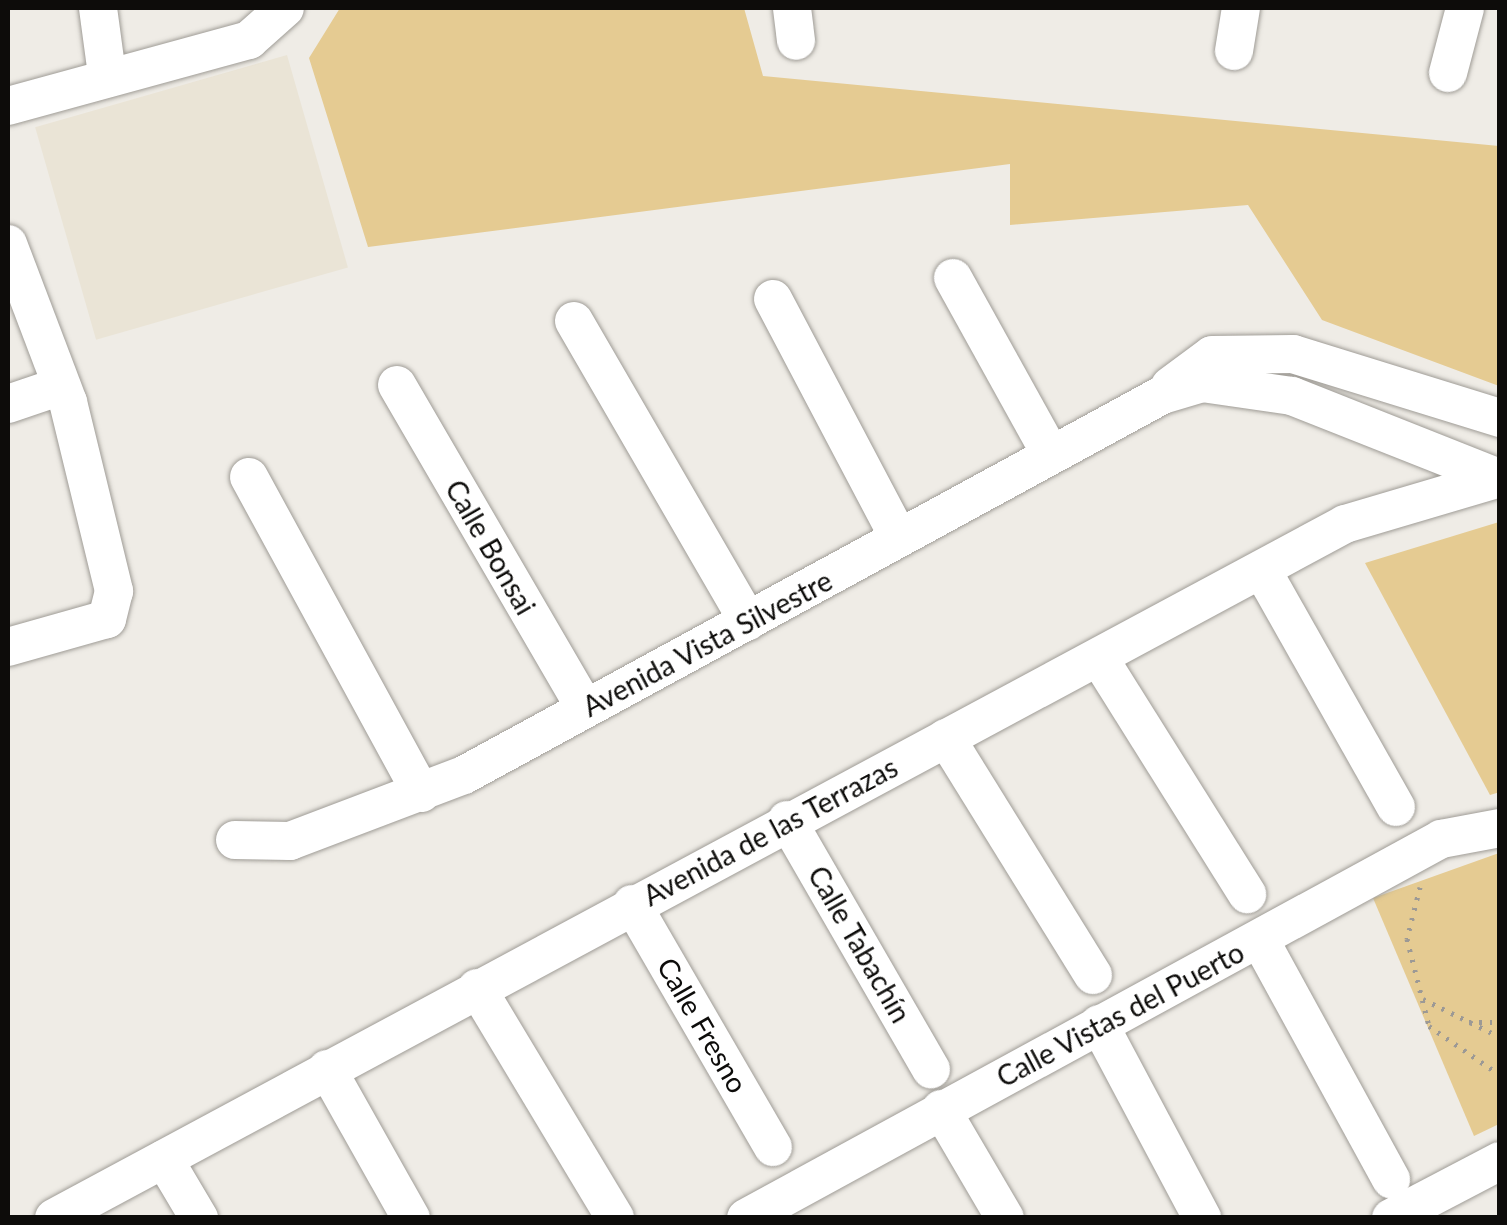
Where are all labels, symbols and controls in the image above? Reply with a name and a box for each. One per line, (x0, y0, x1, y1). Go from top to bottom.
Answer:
street label: Calle Bonsai (439, 474, 543, 620)
street label: Avenida Vista Silvestre (576, 563, 838, 723)
street label: Avenida de las Terrazas (637, 750, 903, 912)
street label: Calle Tabachín (801, 859, 919, 1029)
street label: Calle Vistas del Puerto (990, 934, 1250, 1094)
street label: Calle Fresno (651, 951, 755, 1099)

